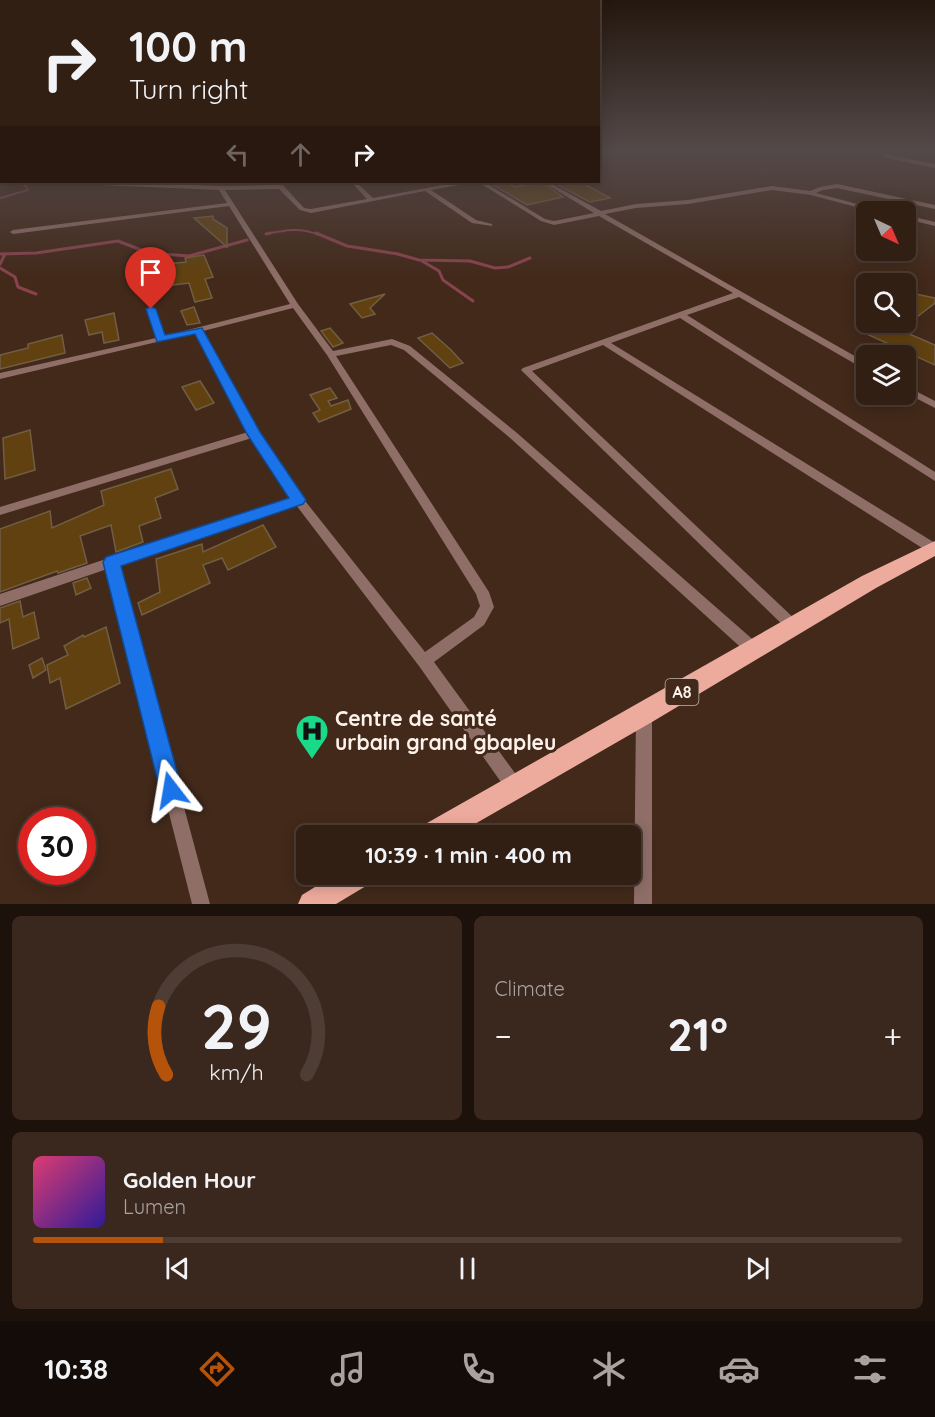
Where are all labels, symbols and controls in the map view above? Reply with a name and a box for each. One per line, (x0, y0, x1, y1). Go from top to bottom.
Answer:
text: 100 m (129, 20, 247, 73)
icon: right (30, 24, 108, 102)
text: Turn right (129, 72, 248, 106)
icon: left (221, 138, 254, 171)
icon: ahead (284, 138, 317, 171)
icon: right (347, 138, 380, 171)
north arrow (856, 201, 916, 261)
map controls (856, 201, 916, 405)
pin (125, 247, 176, 309)
icon: arrive (134, 256, 167, 289)
button: search (856, 273, 916, 333)
button: layers (856, 345, 916, 405)
road number: A8 (666, 679, 698, 705)
place label: Centre de santé urbain grand gbapleu (335, 705, 556, 755)
hospital icon: Centre de santé urbain grand gbapleu (294, 713, 330, 760)
position arrow (139, 758, 203, 822)
speed limit sign: 30 (18, 807, 96, 885)
text: 10:39 · 1 min · 400 m (365, 841, 572, 869)
text: Climate (495, 976, 565, 1001)
text: 29 (201, 987, 272, 1065)
text: 21° (667, 1006, 728, 1062)
text: − (495, 1015, 512, 1056)
text: + (883, 1015, 902, 1056)
text: km/h (210, 1059, 264, 1085)
text: Golden Hour (123, 1166, 256, 1194)
text: Lumen (123, 1194, 186, 1219)
icon: previous (161, 1252, 194, 1285)
icon: pause (451, 1252, 484, 1285)
icon: next (741, 1252, 774, 1285)
icon: directions (196, 1348, 238, 1390)
icon: music (327, 1348, 369, 1390)
icon: phone (457, 1348, 499, 1390)
icon: climate (588, 1348, 630, 1390)
icon: car (718, 1348, 760, 1390)
icon: filters (849, 1348, 891, 1390)
text: 10:38 (44, 1352, 108, 1386)

